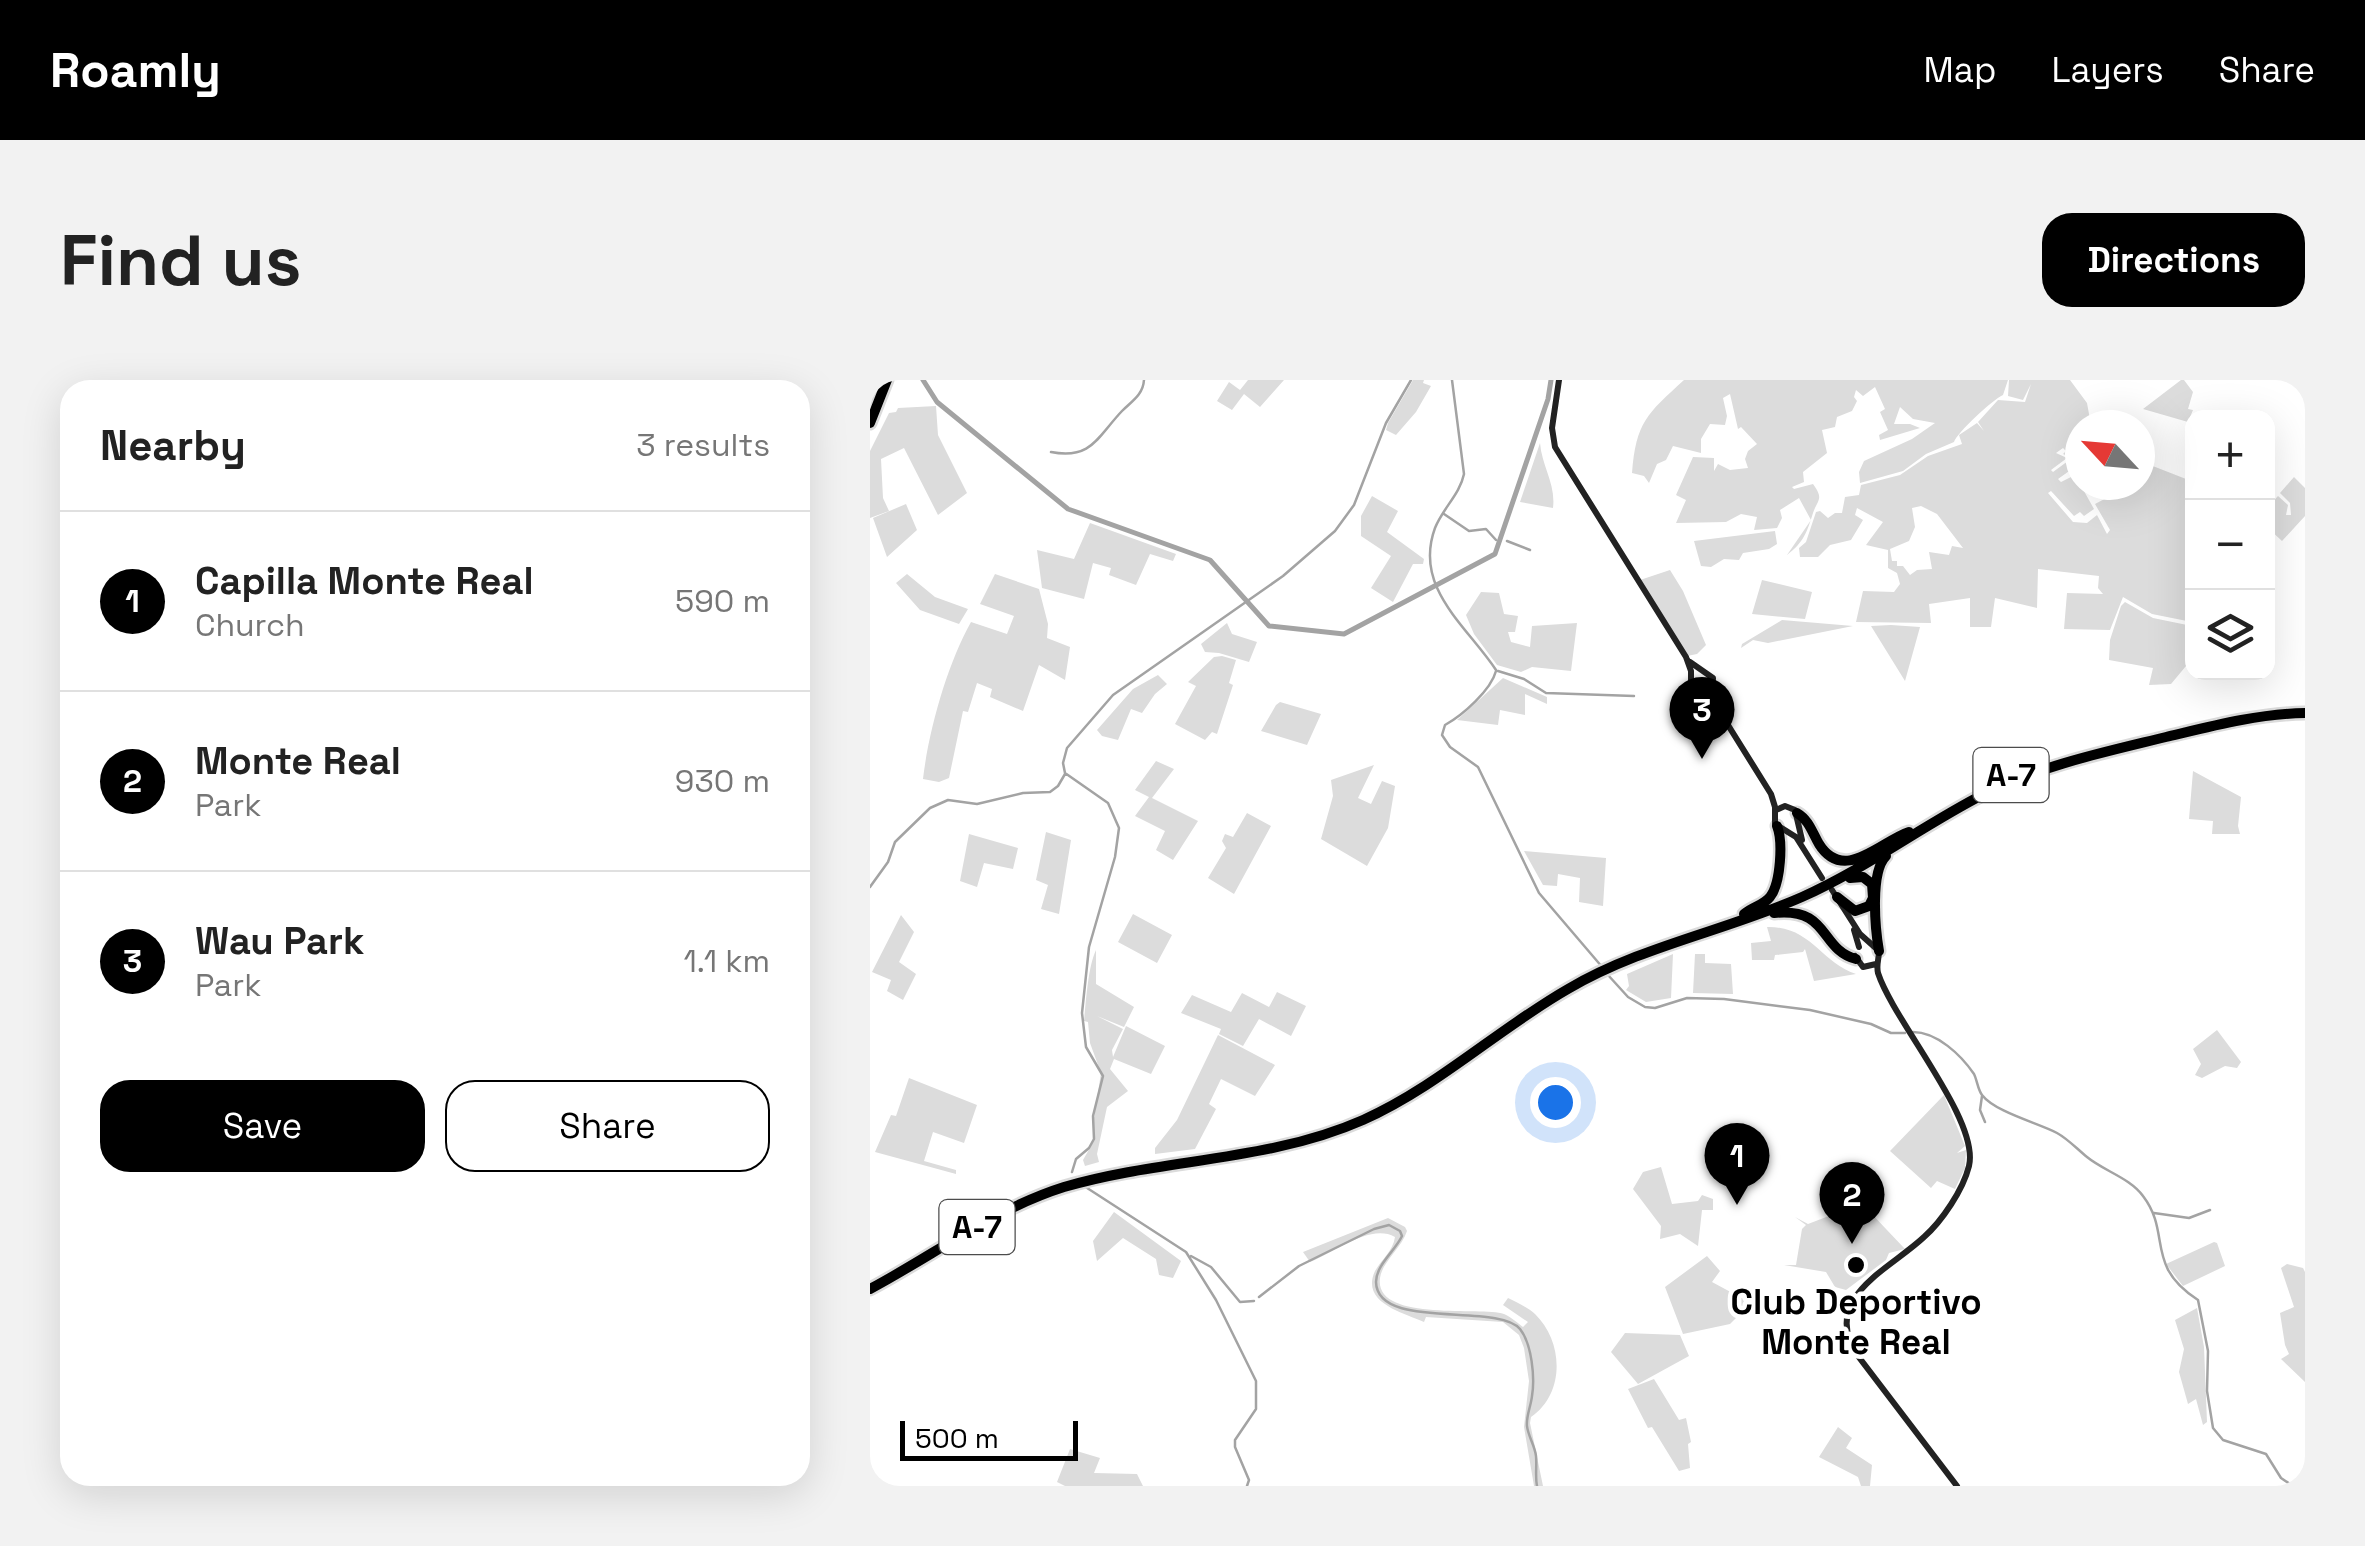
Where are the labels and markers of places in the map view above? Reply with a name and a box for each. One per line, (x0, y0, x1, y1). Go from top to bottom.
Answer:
pin: 3 (1670, 676, 1734, 759)
pin: 1 (1704, 1122, 1770, 1205)
pin: 2 (1820, 1162, 1884, 1244)
marker: Club Deportivo Monte Real (1845, 1254, 1867, 1276)
place label: Club Deportivo Monte Real (1730, 1280, 1982, 1364)

